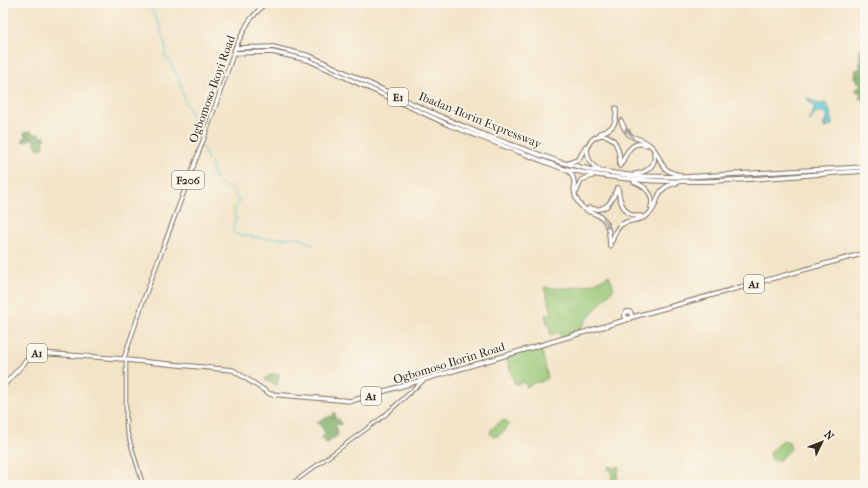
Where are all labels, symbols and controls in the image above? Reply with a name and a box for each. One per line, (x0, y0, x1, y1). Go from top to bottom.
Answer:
street label: Ogbomoso-Ikoyi Road (186, 33, 238, 145)
road number: E1 (388, 88, 408, 106)
street label: Ibadan-Ilorin Expressway (417, 89, 544, 151)
one-way arrow (624, 128, 634, 138)
road number: F206 (172, 171, 204, 189)
one-way arrow (602, 217, 610, 229)
road number: A1 (744, 275, 764, 293)
street label: Ogbomoso Ilorin Road (391, 339, 507, 387)
road number: A1 (27, 344, 47, 362)
road number: A1 (361, 387, 381, 405)
north arrow (802, 422, 842, 462)
text: N (821, 428, 837, 443)

